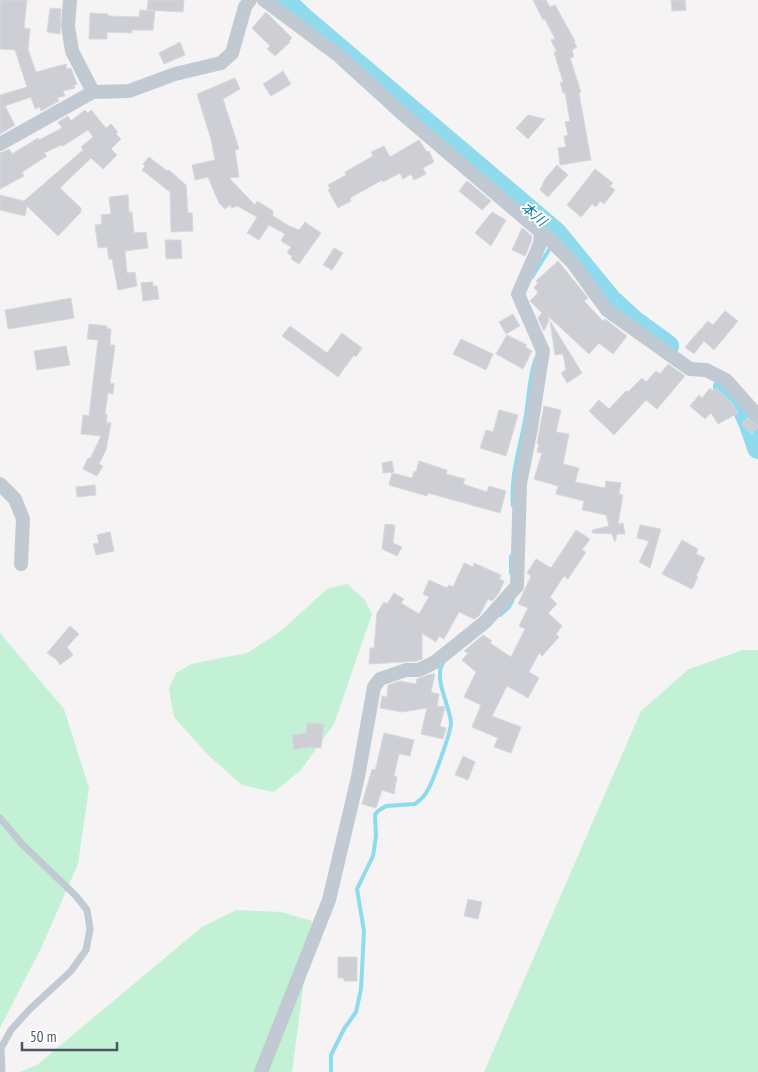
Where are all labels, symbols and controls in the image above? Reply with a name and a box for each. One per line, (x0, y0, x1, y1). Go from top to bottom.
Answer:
water label: 本川 (517, 198, 552, 231)
scale bar (22, 1020, 118, 1052)
text: 50 m (30, 1027, 56, 1046)

